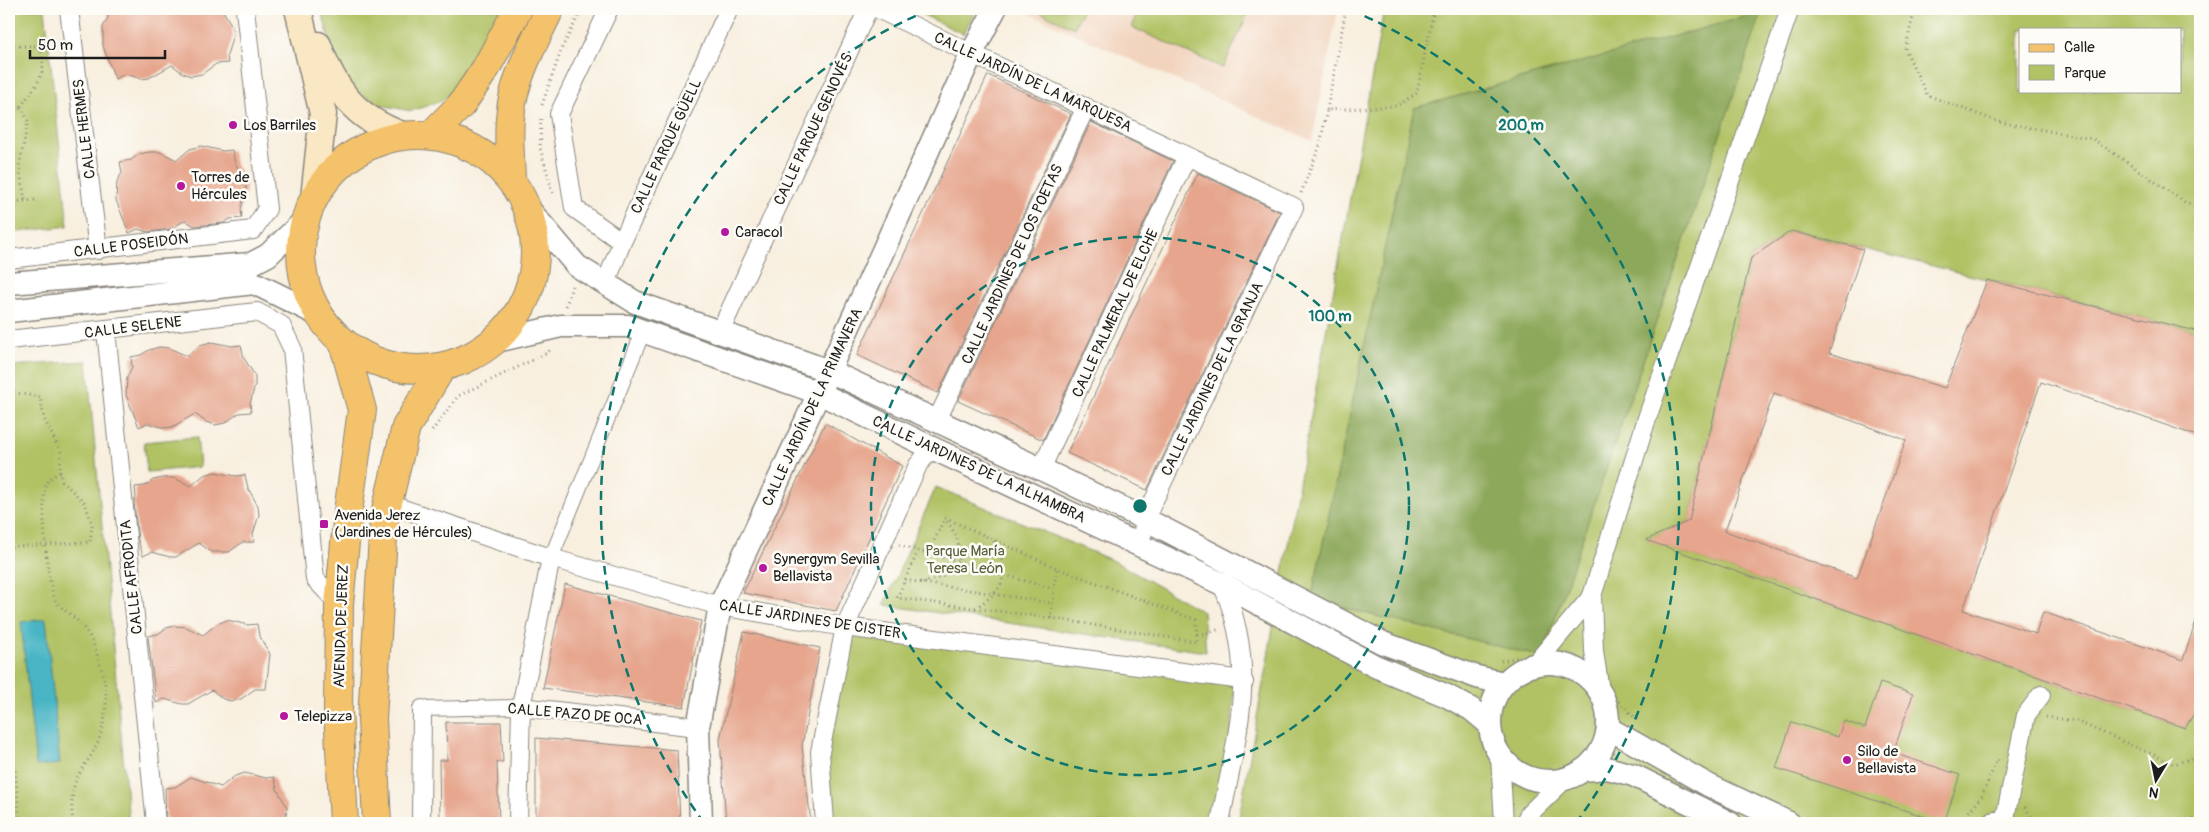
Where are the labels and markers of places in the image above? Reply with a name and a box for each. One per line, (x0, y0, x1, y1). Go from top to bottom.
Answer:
place label: Los Barriles (243, 116, 316, 135)
marker: Los Barriles (227, 119, 239, 131)
place label: Torres de Hércules (191, 168, 250, 204)
marker: Torres de Hércules (175, 180, 187, 192)
place label: Caracol (735, 223, 783, 242)
marker: Caracol (719, 226, 731, 238)
centre of rings (1131, 497, 1149, 515)
place label: Avenida Jerez (Jardines de Hércules) (334, 506, 473, 542)
marker: Avenida Jerez (Jardines de Hércules) (318, 518, 330, 530)
place label: Synergym Sevilla Bellavista (773, 550, 880, 586)
marker: Synergym Sevilla Bellavista (757, 562, 769, 574)
place label: Telepizza (294, 707, 352, 726)
marker: Telepizza (278, 710, 290, 722)
place label: Silo de Bellavista (1857, 742, 1916, 778)
marker: Silo de Bellavista (1841, 754, 1853, 766)

